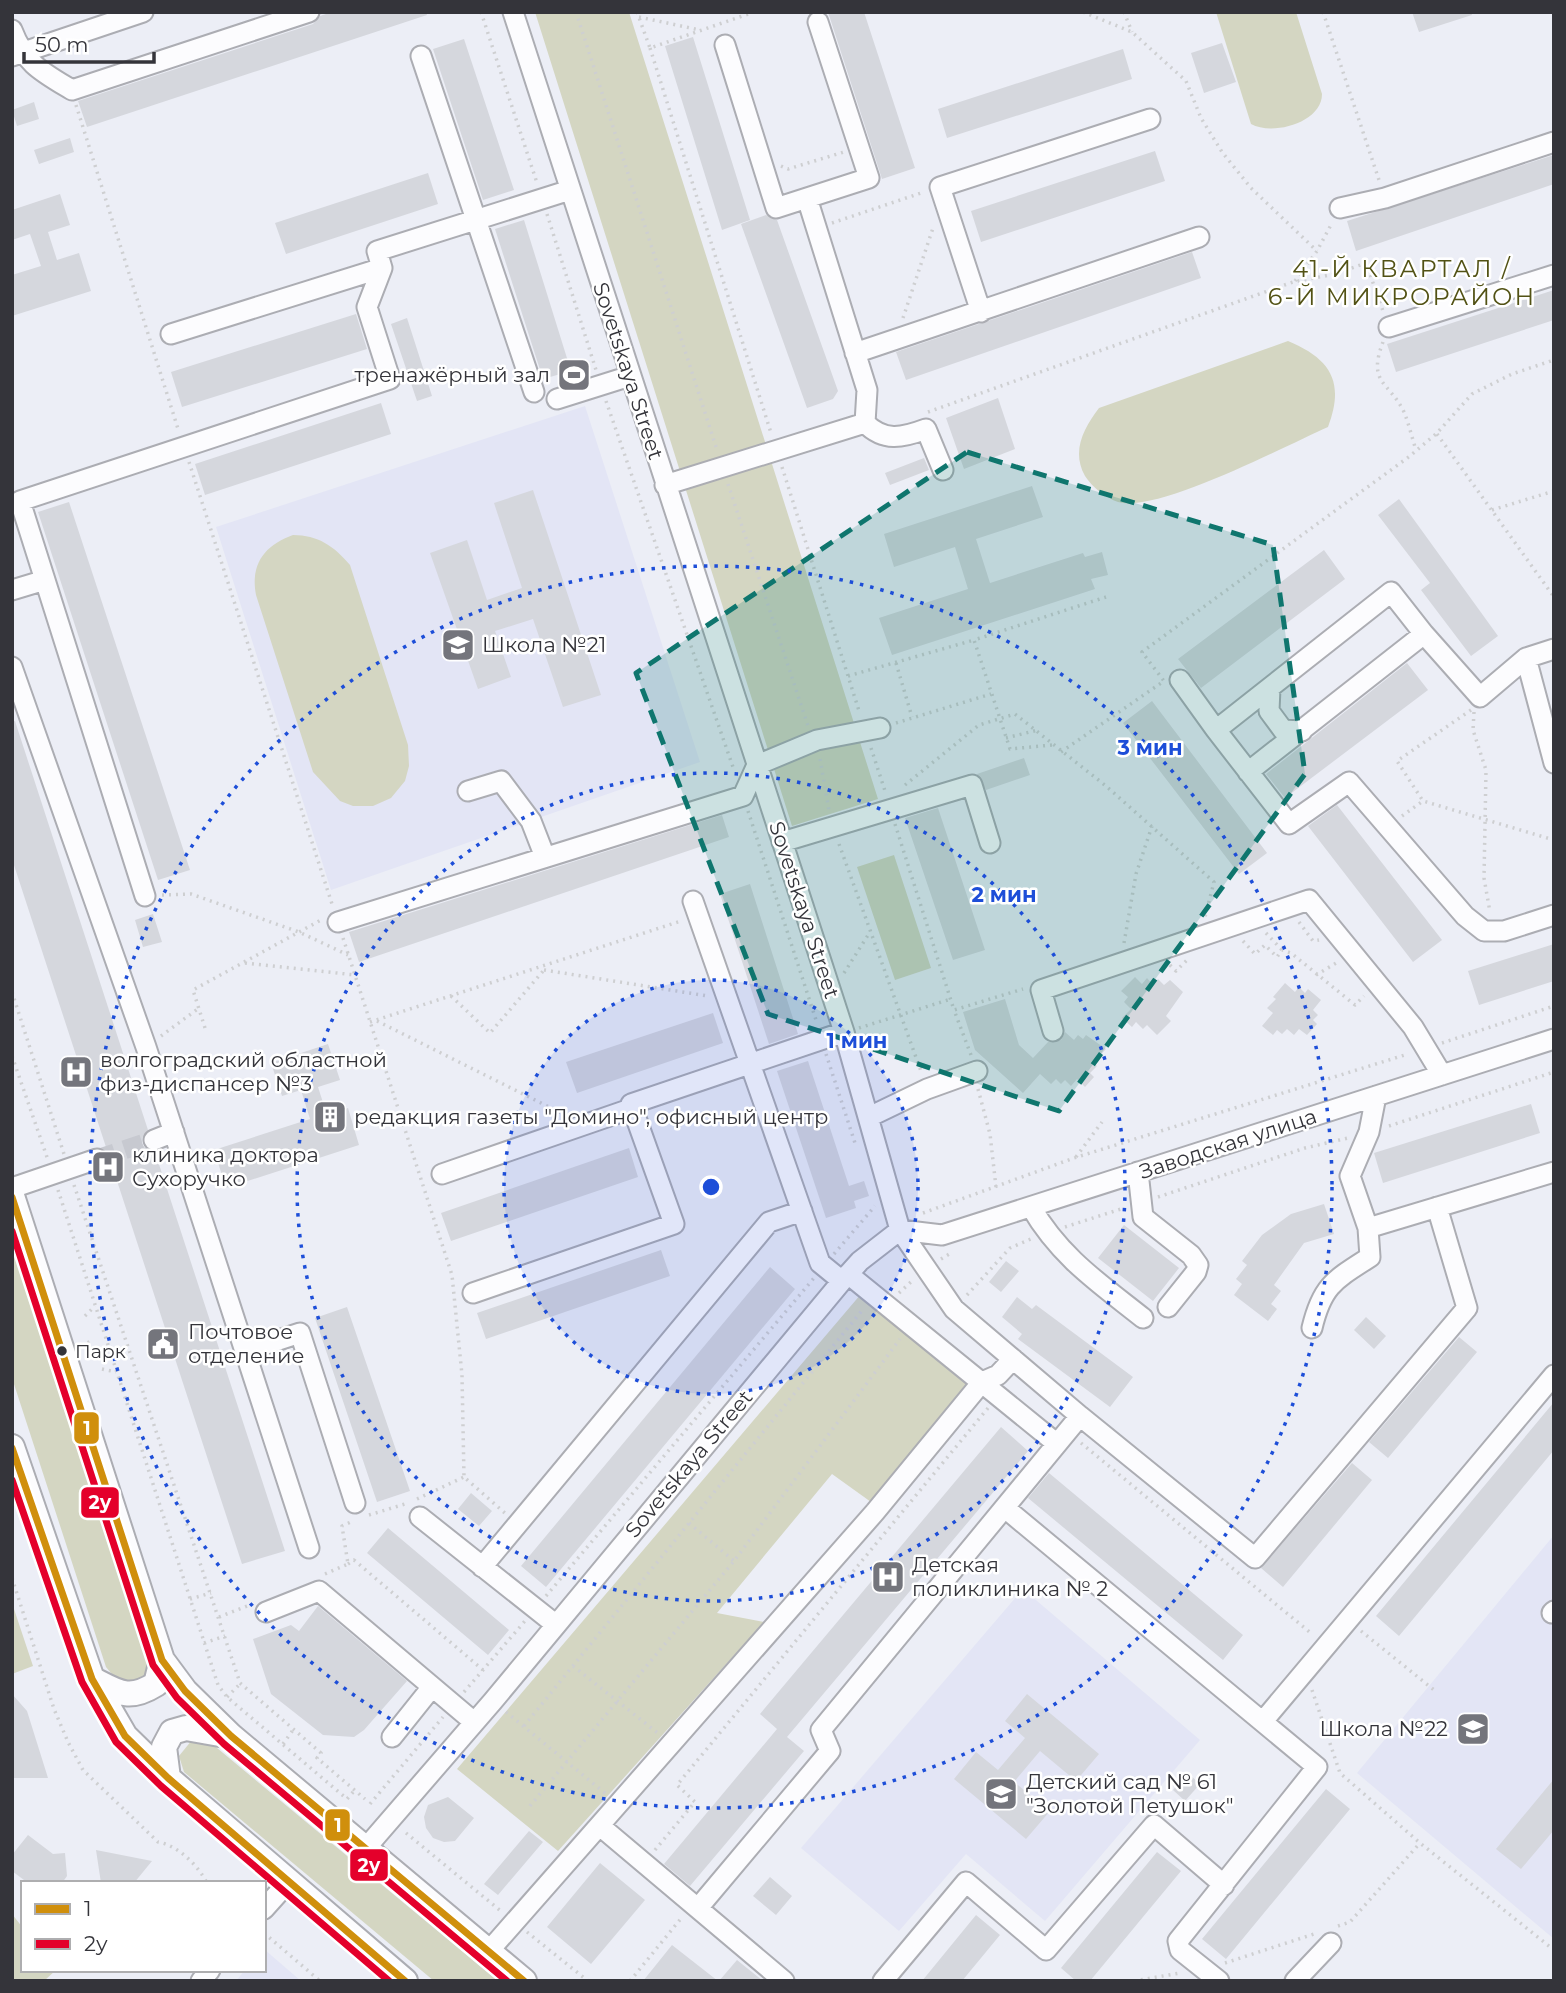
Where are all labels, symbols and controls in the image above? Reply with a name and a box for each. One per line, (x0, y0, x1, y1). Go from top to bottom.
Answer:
scale bar (24, 21, 154, 65)
text: 50 m (35, 32, 89, 57)
district label: 41-Й КВАРТАЛ / 6-Й МИКРОРАЙОН (1268, 254, 1536, 311)
street label: Sovetskaya Street (588, 279, 669, 463)
sports icon: тренажёрный зал (555, 356, 593, 394)
place label: тренажёрный зал (355, 362, 550, 387)
school or university icon: Школа №21 (439, 626, 477, 664)
place label: Школа №21 (482, 632, 606, 657)
text: 3 мин (1117, 735, 1182, 760)
street label: Sovetskaya Street (764, 818, 845, 1002)
text: 2 мин (972, 882, 1036, 907)
text: 1 мин (827, 1028, 887, 1053)
place label: волгоградский областной физ-диспансер №3 (100, 1047, 387, 1096)
hospital icon: волгоградский областной физ-диспансер №3 (57, 1053, 95, 1091)
building icon: редакция газеты "Домино", офисный центр (311, 1098, 349, 1136)
street label: Заводская улица (1136, 1103, 1320, 1184)
place label: редакция газеты "Домино", офисный центр (354, 1104, 828, 1129)
place label: клиника доктора Сухоручко (132, 1142, 319, 1191)
hospital icon: клиника доктора Сухоручко (89, 1148, 127, 1186)
centre of rings (699, 1175, 723, 1199)
place label: Почтовое отделение (188, 1319, 304, 1368)
public building icon: Почтовое отделение (144, 1325, 182, 1363)
place label: Парк (75, 1340, 126, 1363)
marker: Парк (55, 1344, 69, 1358)
street label: Sovetskaya Street (620, 1385, 758, 1543)
line badge: 1 (73, 1411, 100, 1445)
text: 1 (83, 1417, 91, 1440)
line badge: 2у (80, 1486, 120, 1519)
text: 2у (89, 1491, 112, 1514)
place label: Детская поликлиника № 2 (912, 1552, 1108, 1601)
hospital icon: Детская поликлиника № 2 (869, 1558, 907, 1596)
school or university icon: Школа №22 (1454, 1710, 1492, 1748)
place label: Школа №22 (1319, 1716, 1448, 1741)
place label: Детский сад № 61 "Золотой Петушок" (1026, 1769, 1233, 1818)
school or university icon: Детский сад № 61 "Золотой Петушок" (982, 1775, 1020, 1813)
line badge: 1 (324, 1808, 351, 1842)
text: 1 (334, 1814, 342, 1837)
line badge: 2у (349, 1848, 389, 1882)
text: 2у (358, 1854, 381, 1877)
legend (21, 1881, 266, 1972)
text: 1 (84, 1896, 92, 1921)
text: 2у (84, 1931, 108, 1956)

